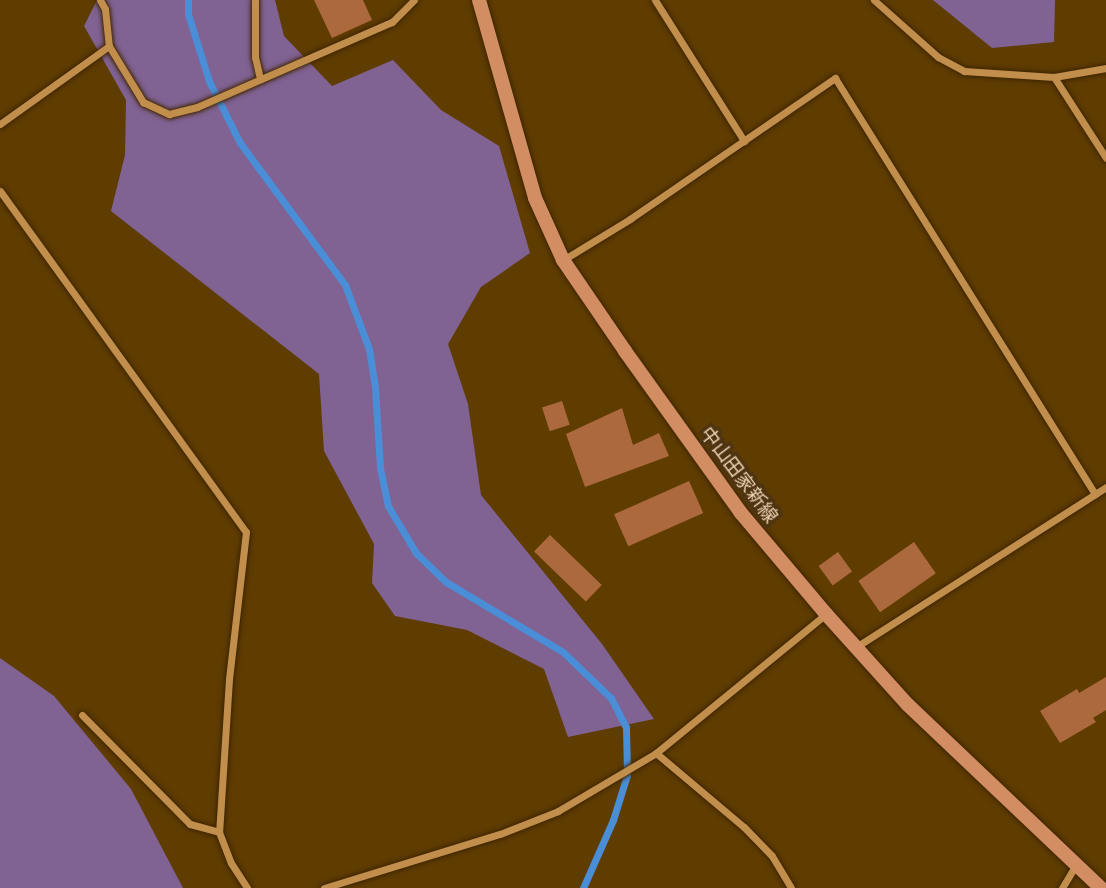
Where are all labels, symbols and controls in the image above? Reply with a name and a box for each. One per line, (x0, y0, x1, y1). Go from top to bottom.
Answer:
street label: 中山田家新線 (696, 423, 782, 527)

